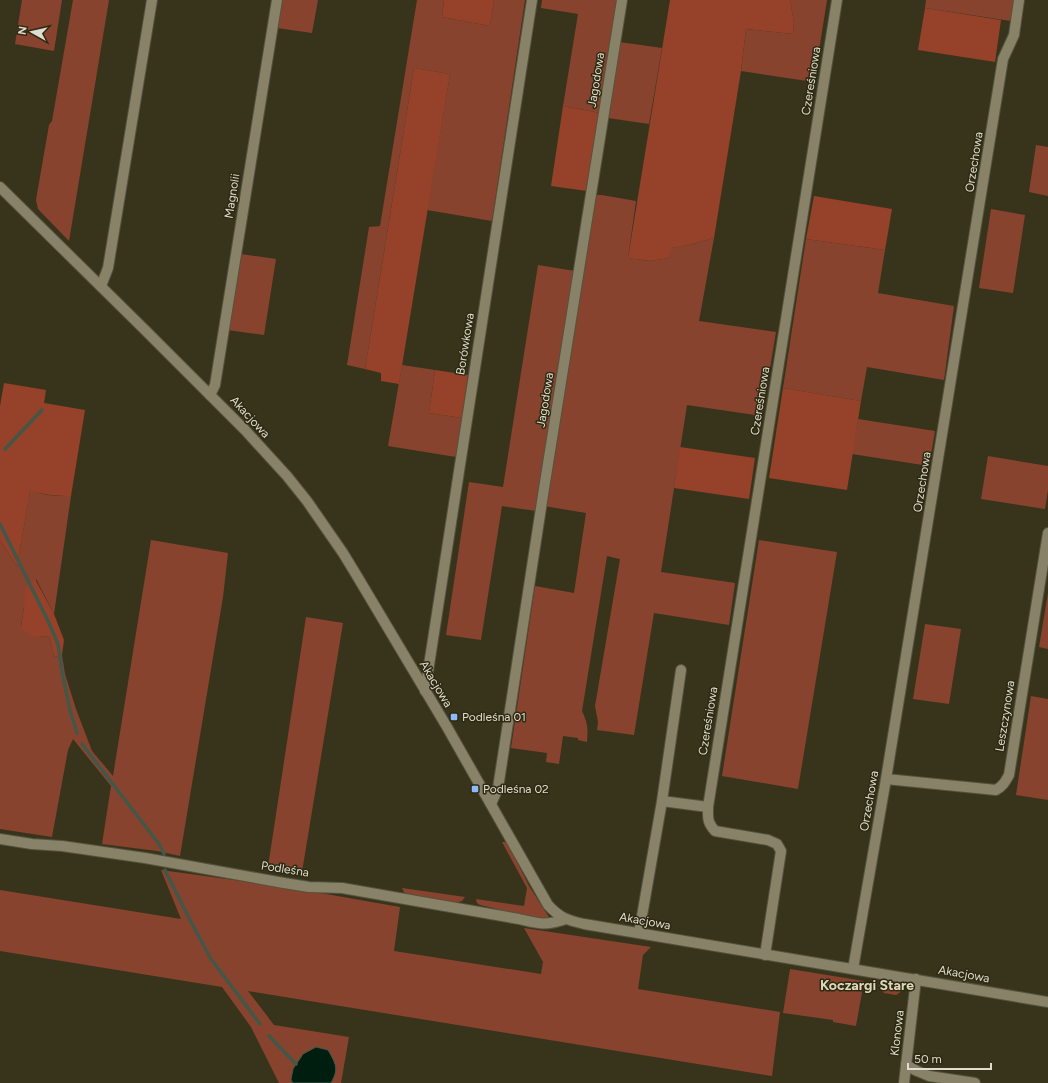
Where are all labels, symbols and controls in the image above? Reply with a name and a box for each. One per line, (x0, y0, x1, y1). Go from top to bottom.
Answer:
north arrow (12, 12, 52, 52)
text: N (16, 26, 30, 36)
street label: Czereśniowa (799, 46, 823, 116)
street label: Jagodowa (585, 51, 607, 109)
street label: Orzechowa (962, 131, 986, 193)
street label: Magnolii (222, 173, 242, 219)
street label: Borówkowa (453, 312, 477, 376)
street label: Czereśniowa (748, 366, 772, 436)
street label: Jagodowa (534, 371, 556, 429)
street label: Akacjowa (227, 393, 273, 441)
street label: Orzechowa (910, 451, 934, 513)
street label: Akacjowa (417, 658, 455, 710)
street label: Leszczynowa (992, 679, 1018, 753)
street label: Czereśniowa (696, 686, 720, 756)
place label: Podleśna 01 (462, 710, 526, 724)
marker: Podleśna 01 (449, 712, 459, 722)
street label: Orzechowa (857, 770, 881, 832)
place label: Podleśna 02 (483, 782, 549, 796)
marker: Podleśna 02 (470, 784, 480, 794)
street label: Podleśna (260, 858, 310, 880)
street label: Akacjowa (618, 910, 672, 932)
street label: Akacjowa (937, 963, 991, 985)
district label: Koczargi Stare (820, 977, 914, 994)
street label: Klonowa (887, 1009, 907, 1057)
scale bar (908, 1045, 991, 1071)
text: 50 m (914, 1052, 942, 1066)

